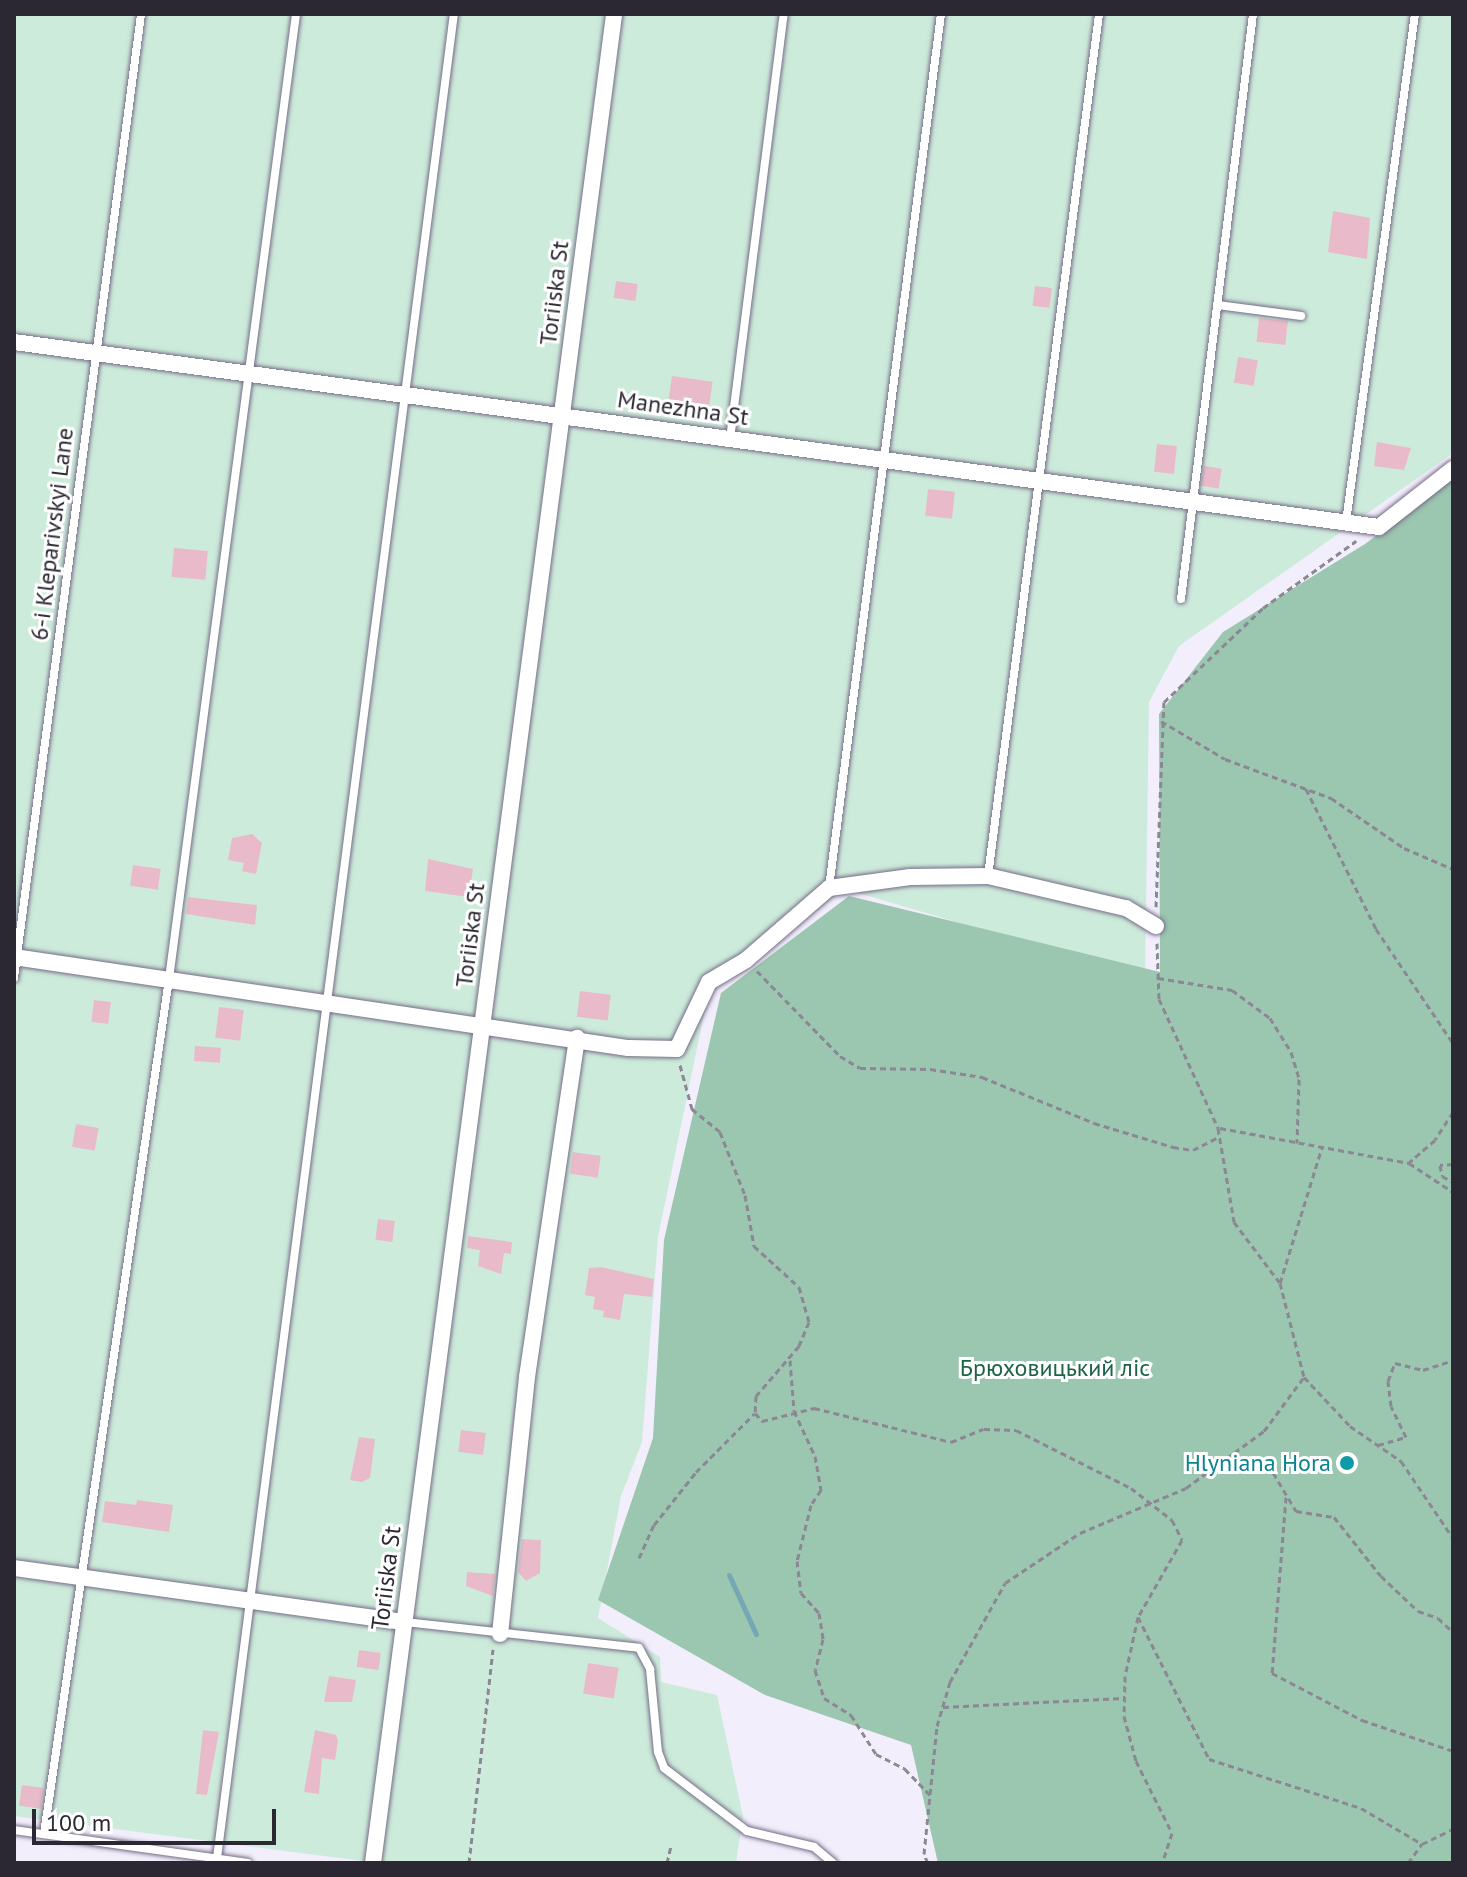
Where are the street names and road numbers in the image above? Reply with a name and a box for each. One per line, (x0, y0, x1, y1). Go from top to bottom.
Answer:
street label: Toriiska St (533, 239, 575, 347)
street label: Manezhna St (616, 385, 750, 431)
street label: 6-i Kleparivskyi Lane (25, 426, 79, 642)
street label: Toriiska St (449, 881, 491, 989)
street label: Toriiska St (365, 1524, 407, 1632)

